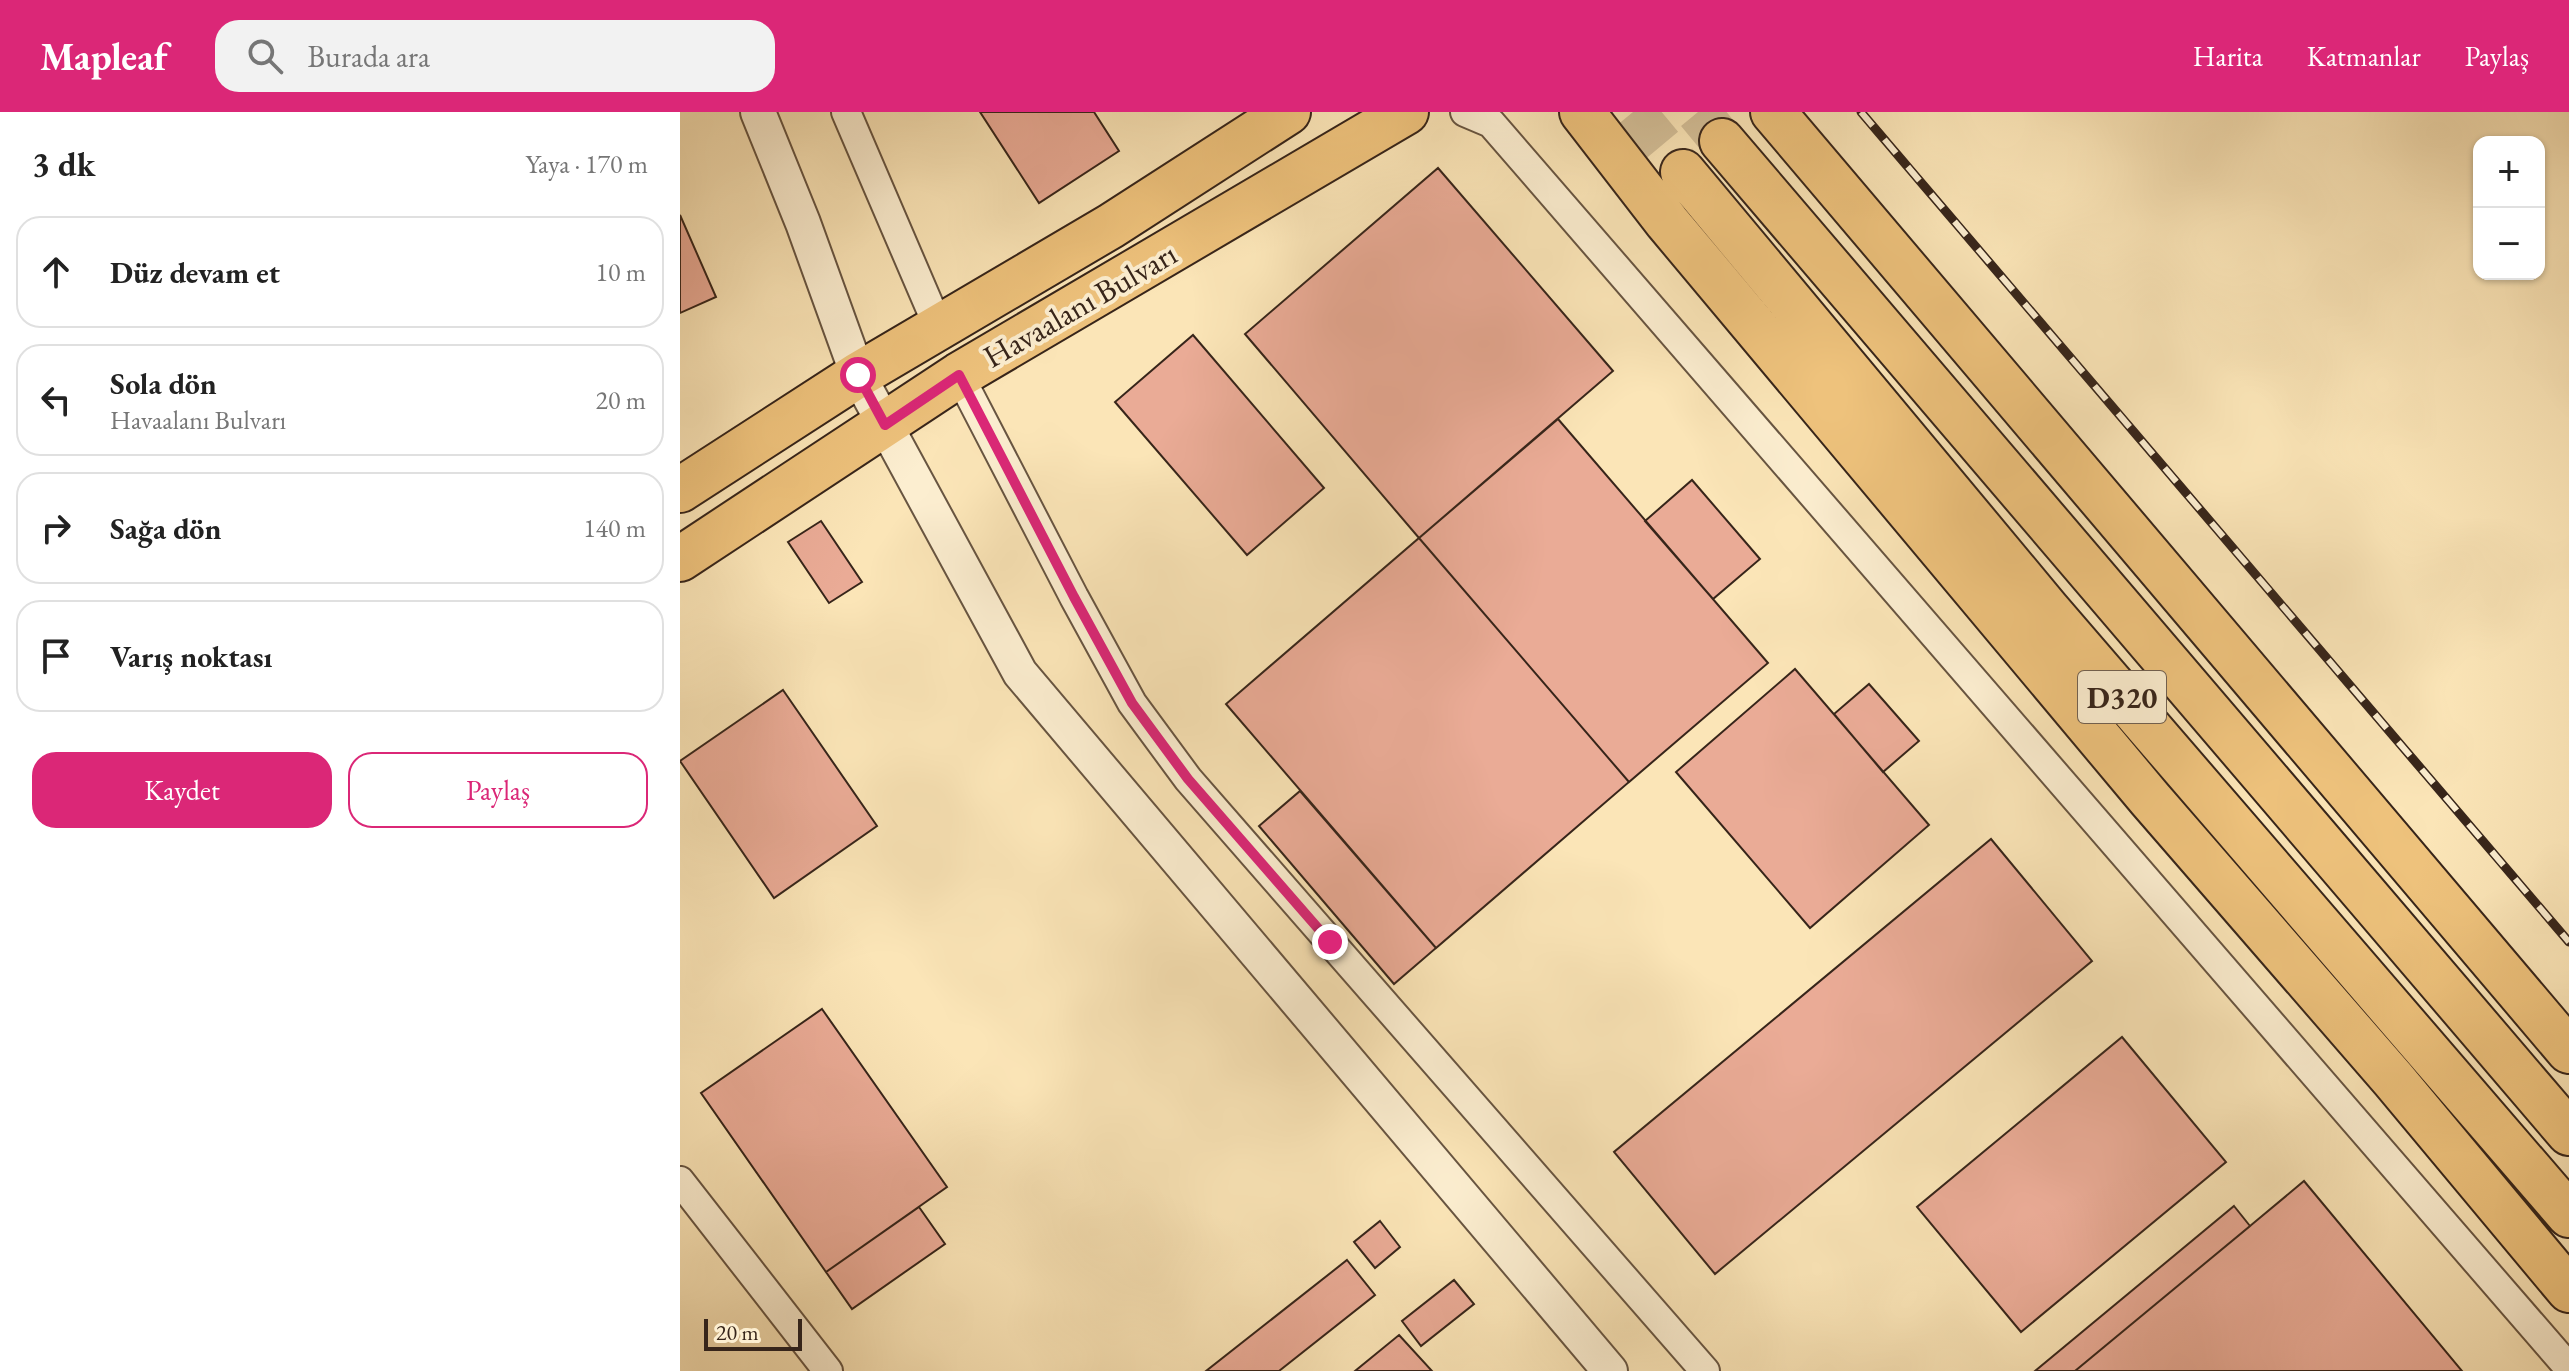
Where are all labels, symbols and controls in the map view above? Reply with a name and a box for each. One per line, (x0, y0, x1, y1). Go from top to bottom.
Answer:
search box (215, 20, 775, 92)
text: Mapleaf (40, 32, 167, 81)
icon: search (243, 34, 287, 78)
text: Burada ara (307, 37, 430, 76)
text: Harita (2193, 38, 2263, 74)
text: Katmanlar (2307, 38, 2421, 74)
text: Paylaş (2465, 38, 2529, 74)
map controls (2473, 136, 2545, 280)
button: + (2473, 136, 2545, 208)
text: 3 dk (32, 142, 95, 186)
text: Yaya · 170 m (526, 147, 648, 181)
button: − (2473, 208, 2545, 280)
street label: Havaalanı Bulvarı (976, 233, 1185, 377)
icon: ahead (34, 250, 78, 294)
text: Düz devam et (110, 253, 280, 292)
text: 10 m (596, 255, 646, 289)
route start (840, 357, 876, 393)
text: Sola dön (110, 364, 217, 403)
icon: left (34, 378, 78, 422)
text: 20 m (596, 383, 646, 417)
text: Havaalanı Bulvarı (110, 403, 286, 437)
icon: right (34, 506, 78, 550)
text: Sağa dön (110, 509, 221, 548)
text: 140 m (583, 511, 646, 545)
icon: arrive (34, 634, 78, 678)
text: Varış noktası (110, 637, 272, 676)
road number: D320 (2078, 671, 2166, 723)
button: Kaydet (32, 752, 332, 828)
button: Paylaş (348, 752, 648, 828)
route end (1312, 924, 1348, 960)
scale bar (704, 1315, 802, 1351)
text: 20 m (716, 1318, 759, 1347)

